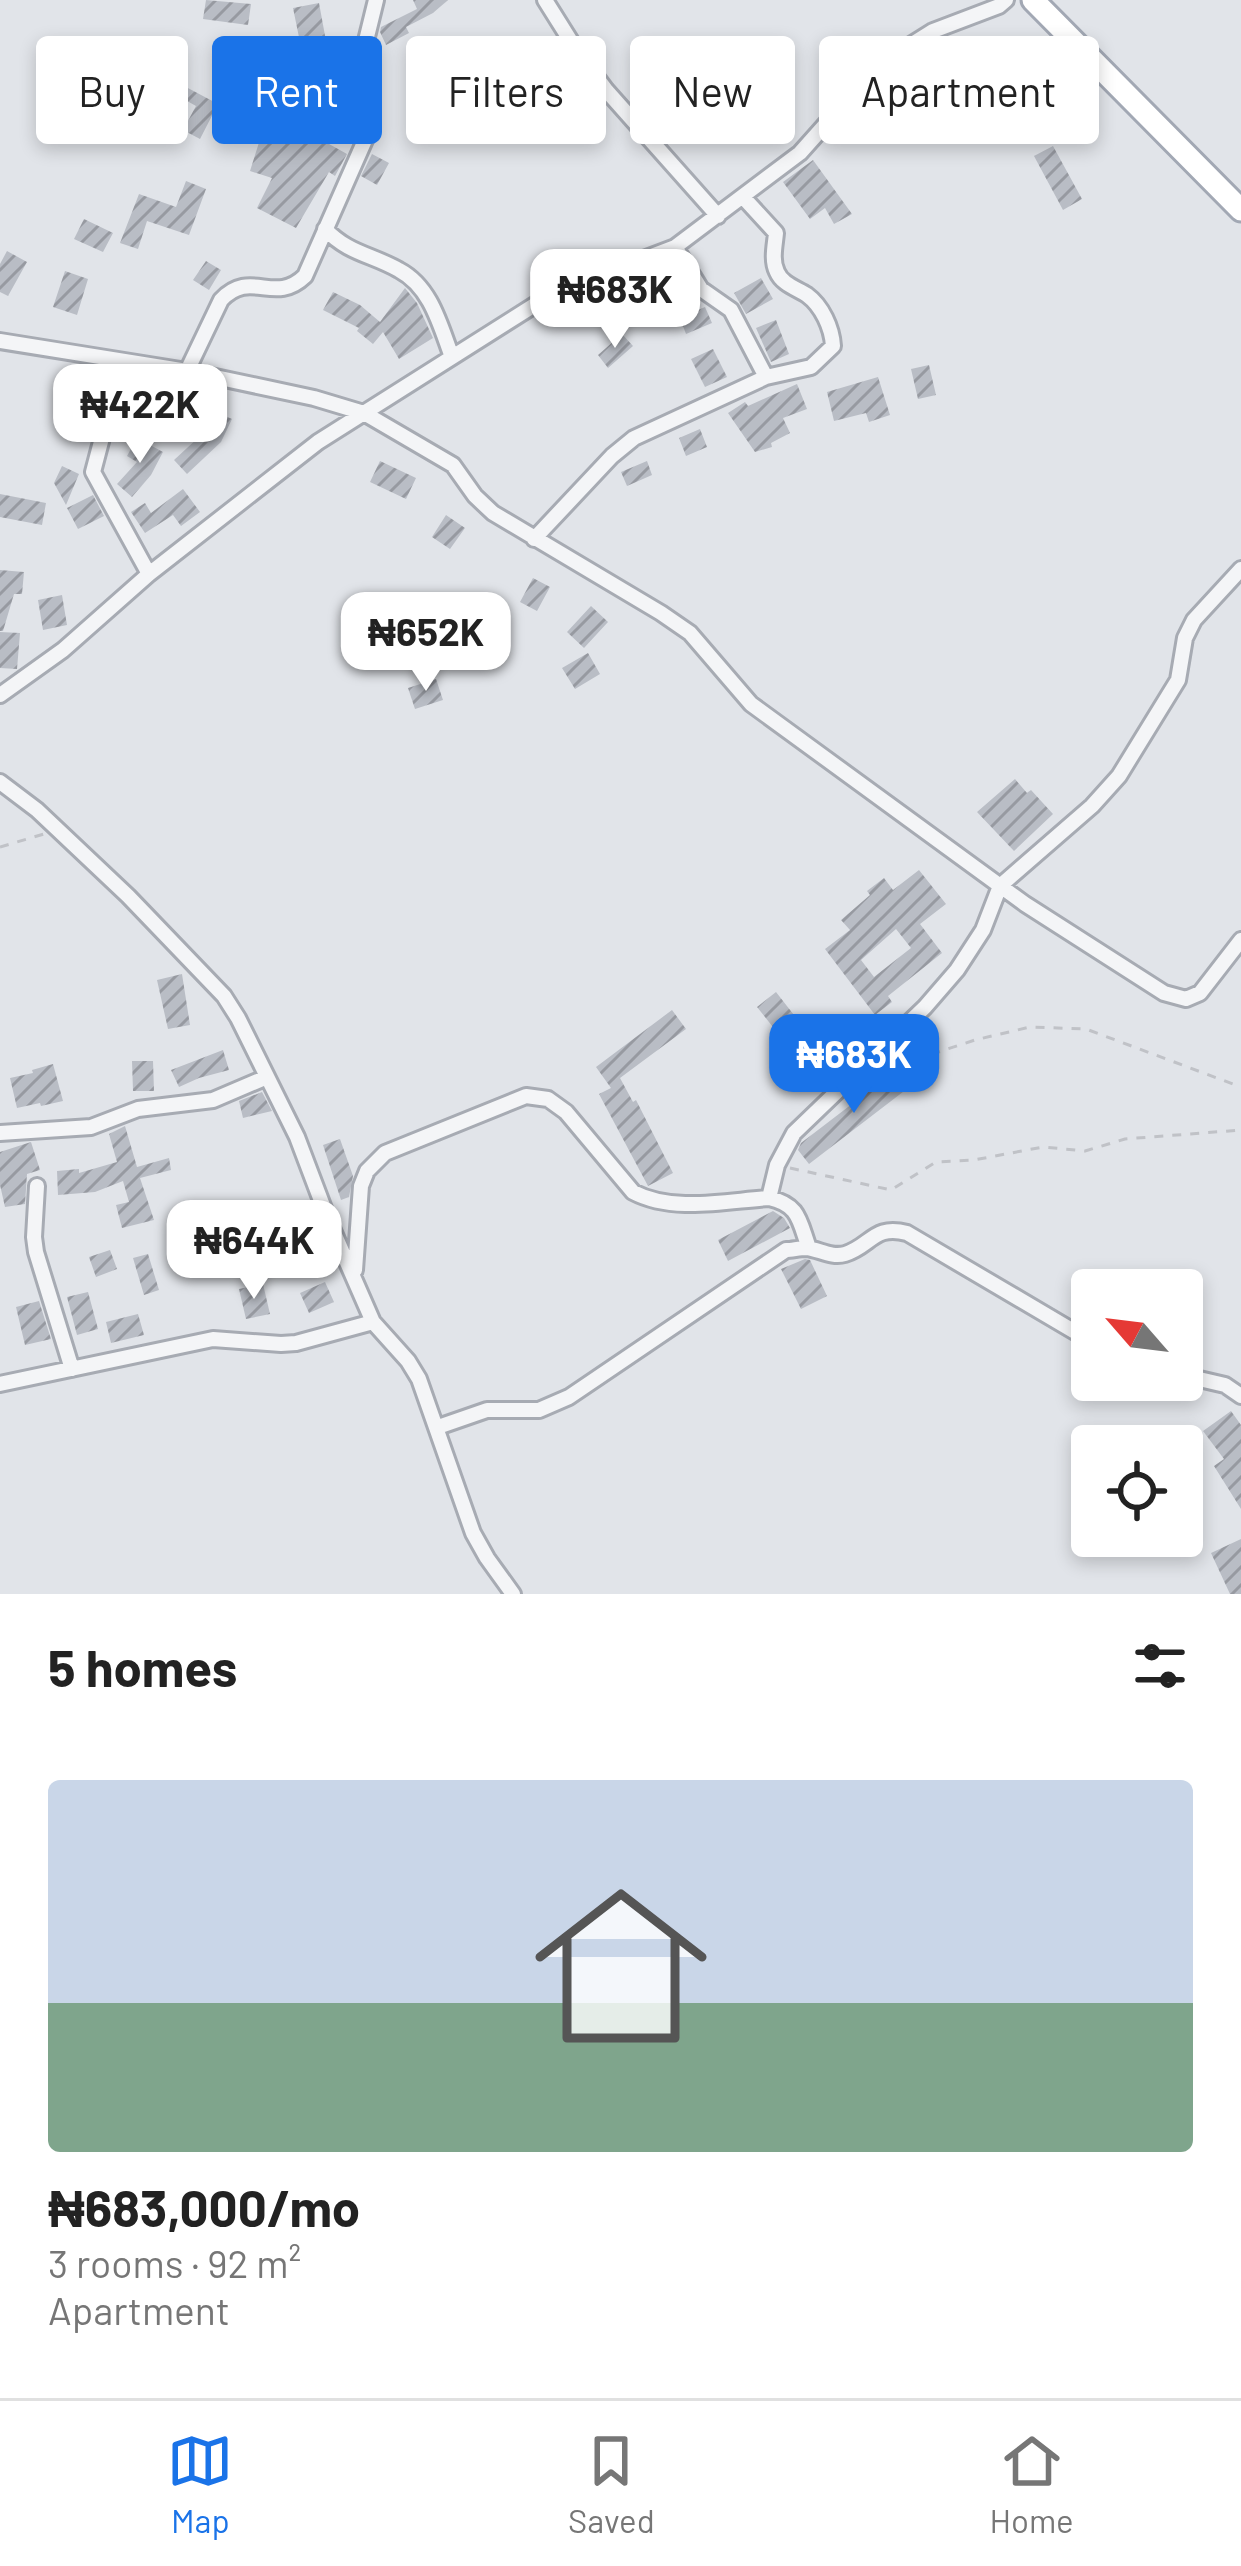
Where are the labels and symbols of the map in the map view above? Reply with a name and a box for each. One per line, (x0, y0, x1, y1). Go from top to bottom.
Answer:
pin: ₦683K (531, 249, 699, 351)
pin: ₦422K (56, 364, 224, 466)
pin: ₦652K (342, 592, 510, 694)
pin: ₦683K (770, 1014, 938, 1116)
pin: ₦644K (170, 1200, 338, 1302)
north arrow (1071, 1269, 1203, 1401)

